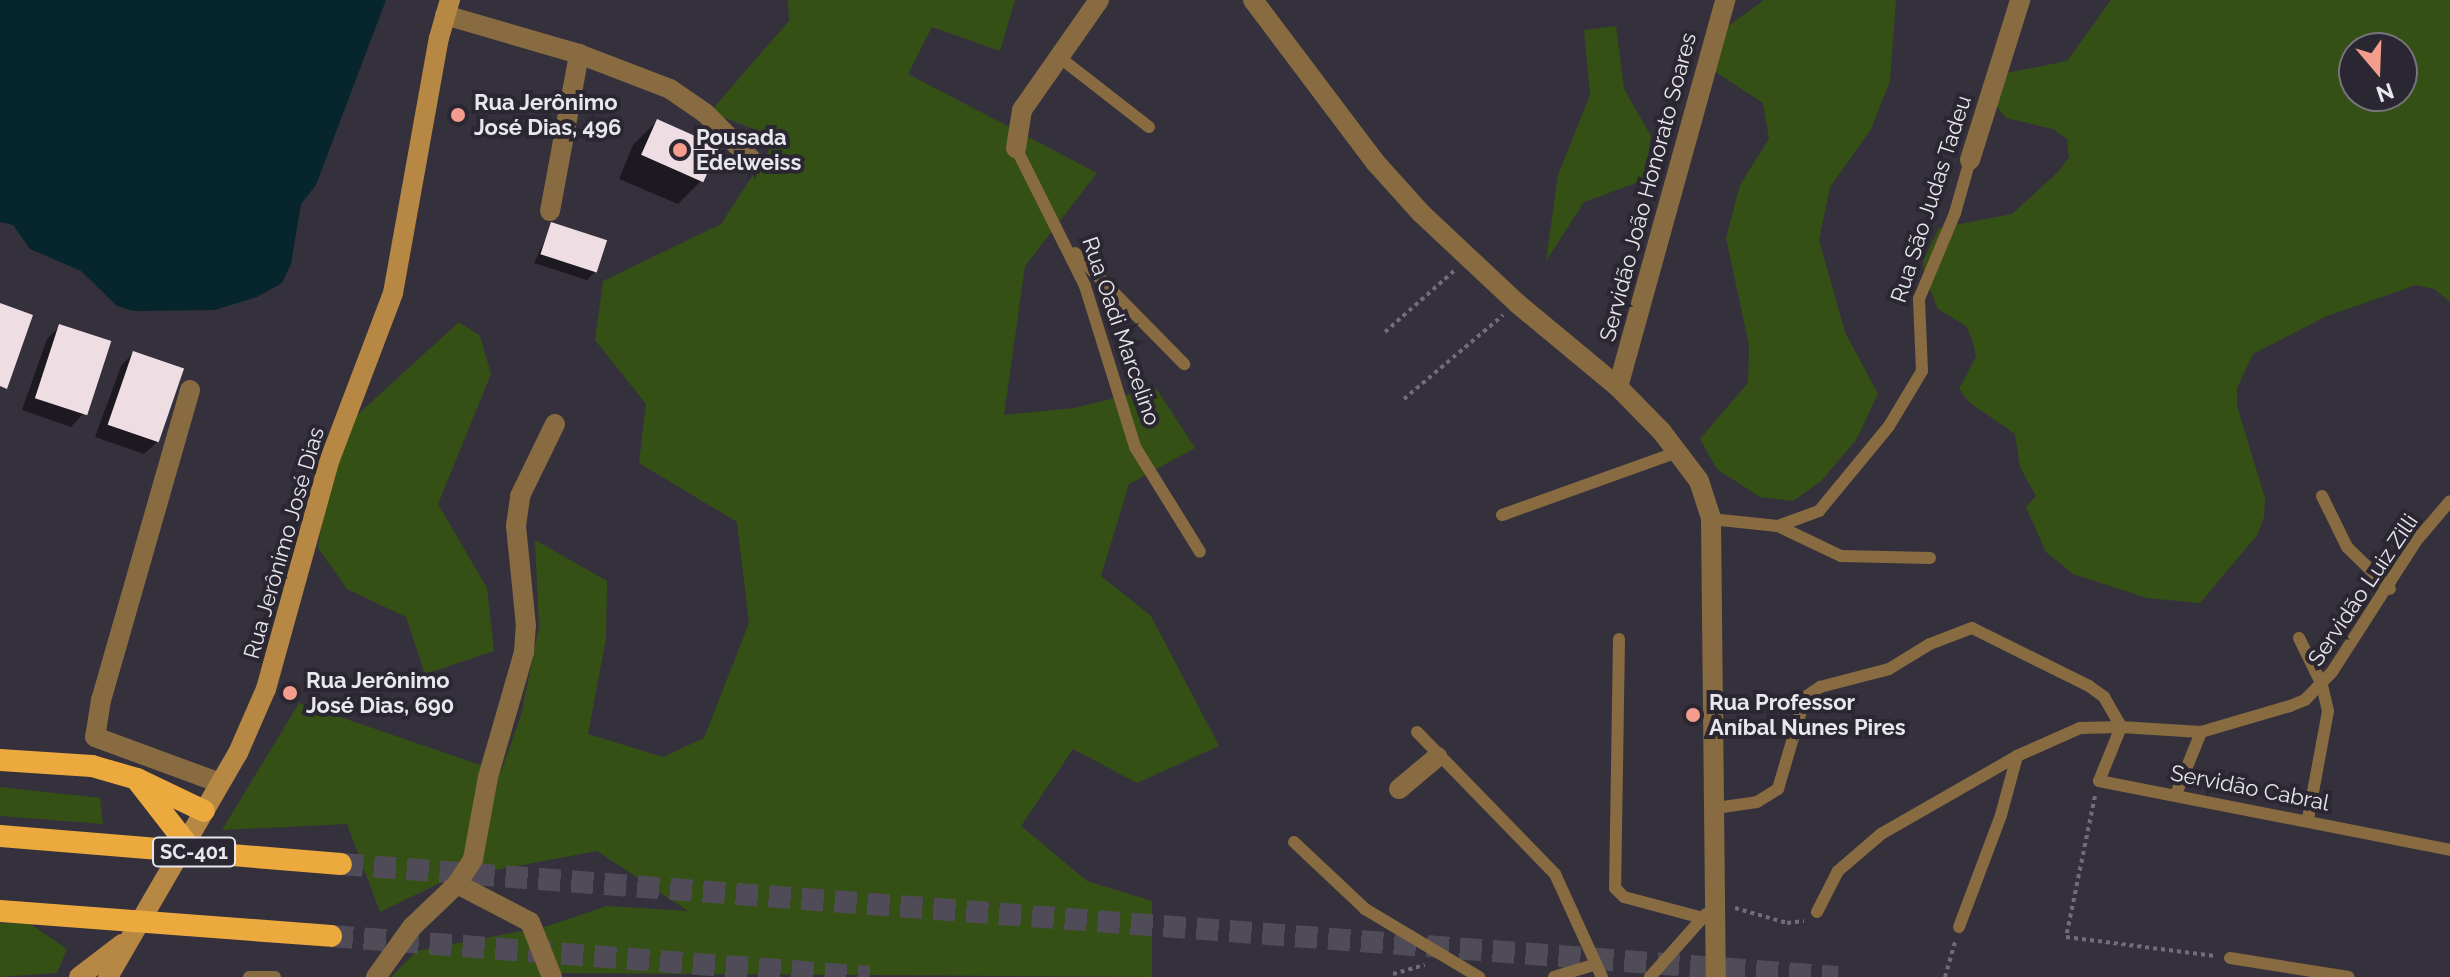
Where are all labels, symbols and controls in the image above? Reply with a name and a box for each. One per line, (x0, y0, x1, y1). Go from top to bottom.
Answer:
street label: Servidão João Honorato Soares (1594, 30, 1702, 344)
north arrow (2338, 32, 2418, 112)
text: N (2373, 78, 2397, 108)
place label: Rua Jerônimo José Dias, 496 (474, 89, 621, 140)
street label: Rua São Judas Tadeu (1885, 92, 1977, 306)
marker: Rua Jerônimo José Dias, 496 (449, 106, 467, 124)
place label: Pousada Edelweiss (696, 124, 801, 176)
marker: Pousada Edelweiss (671, 141, 689, 159)
street label: Rua Oadi Marcelino (1076, 233, 1166, 429)
street label: Rua Jerônimo José Dias (238, 424, 330, 662)
street label: Servidão Luiz Zilli (2302, 509, 2424, 671)
place label: Rua Jerônimo José Dias, 690 (306, 667, 454, 718)
marker: Rua Jerônimo José Dias, 690 (281, 684, 299, 702)
place label: Rua Professor Aníbal Nunes Pires (1709, 689, 1906, 740)
marker: Rua Professor Aníbal Nunes Pires (1684, 706, 1702, 724)
street label: Servidão Cabral (2168, 760, 2332, 816)
road number: SC-401 (152, 836, 236, 868)

